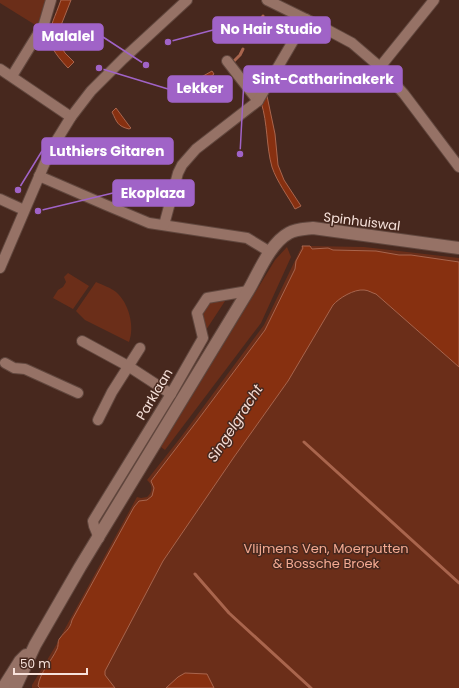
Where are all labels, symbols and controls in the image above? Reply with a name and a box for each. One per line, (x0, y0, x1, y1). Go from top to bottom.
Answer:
callout: No Hair Studio (213, 17, 330, 43)
text: No Hair Studio (220, 19, 322, 39)
callout: Malalel (34, 24, 103, 50)
text: Malalel (42, 26, 94, 46)
callout: Sint-Catharinakerk (244, 66, 402, 92)
text: Sint-Catharinakerk (252, 69, 394, 89)
callout: Lekker (168, 76, 232, 102)
text: Lekker (176, 78, 224, 98)
callout: Luthiers Gitaren (42, 138, 173, 164)
text: Luthiers Gitaren (50, 141, 164, 161)
callout: Ekoplaza (113, 180, 194, 206)
text: Ekoplaza (121, 183, 185, 203)
street label: Spinhuiswal (322, 207, 401, 236)
street label: Parklaan (132, 365, 177, 424)
water label: Singelgracht (202, 380, 268, 466)
park label: Vlijmens Ven, Moerputten & Bossche Broek (243, 539, 409, 573)
scale bar (14, 650, 87, 676)
text: 50 m (20, 655, 51, 672)

